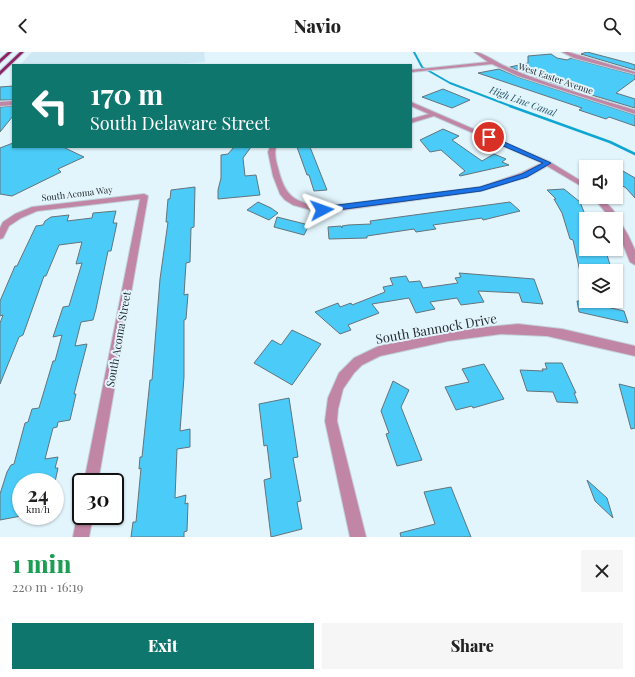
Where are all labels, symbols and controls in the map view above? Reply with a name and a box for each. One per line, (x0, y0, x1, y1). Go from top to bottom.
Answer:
text: Navio (294, 14, 341, 38)
icon: back (12, 15, 34, 37)
icon: search (601, 15, 623, 37)
street label: West Easter Avenue (516, 59, 596, 97)
text: 170 m (90, 75, 163, 112)
icon: left (24, 80, 76, 132)
water label: High Line Canal (487, 82, 559, 120)
text: South Delaware Street (90, 111, 270, 135)
pin (472, 120, 506, 154)
icon: arrive (478, 126, 500, 148)
map controls (579, 160, 623, 308)
button: sound (579, 160, 623, 204)
street label: South Acoma Way (41, 183, 114, 203)
position arrow (301, 189, 343, 231)
button: search (579, 212, 623, 256)
button: layers (579, 264, 623, 308)
street label: South Acoma Street (102, 290, 134, 388)
street label: South Bannock Drive (374, 309, 498, 347)
speed limit sign: 30 (72, 473, 124, 525)
text: 24 (27, 480, 49, 507)
text: km/h (26, 502, 50, 516)
text: 1 min (12, 547, 71, 579)
button: close (581, 550, 623, 592)
text: 220 m · 16:19 (12, 578, 83, 595)
button: Exit (12, 623, 314, 669)
button: Share (322, 623, 623, 669)

